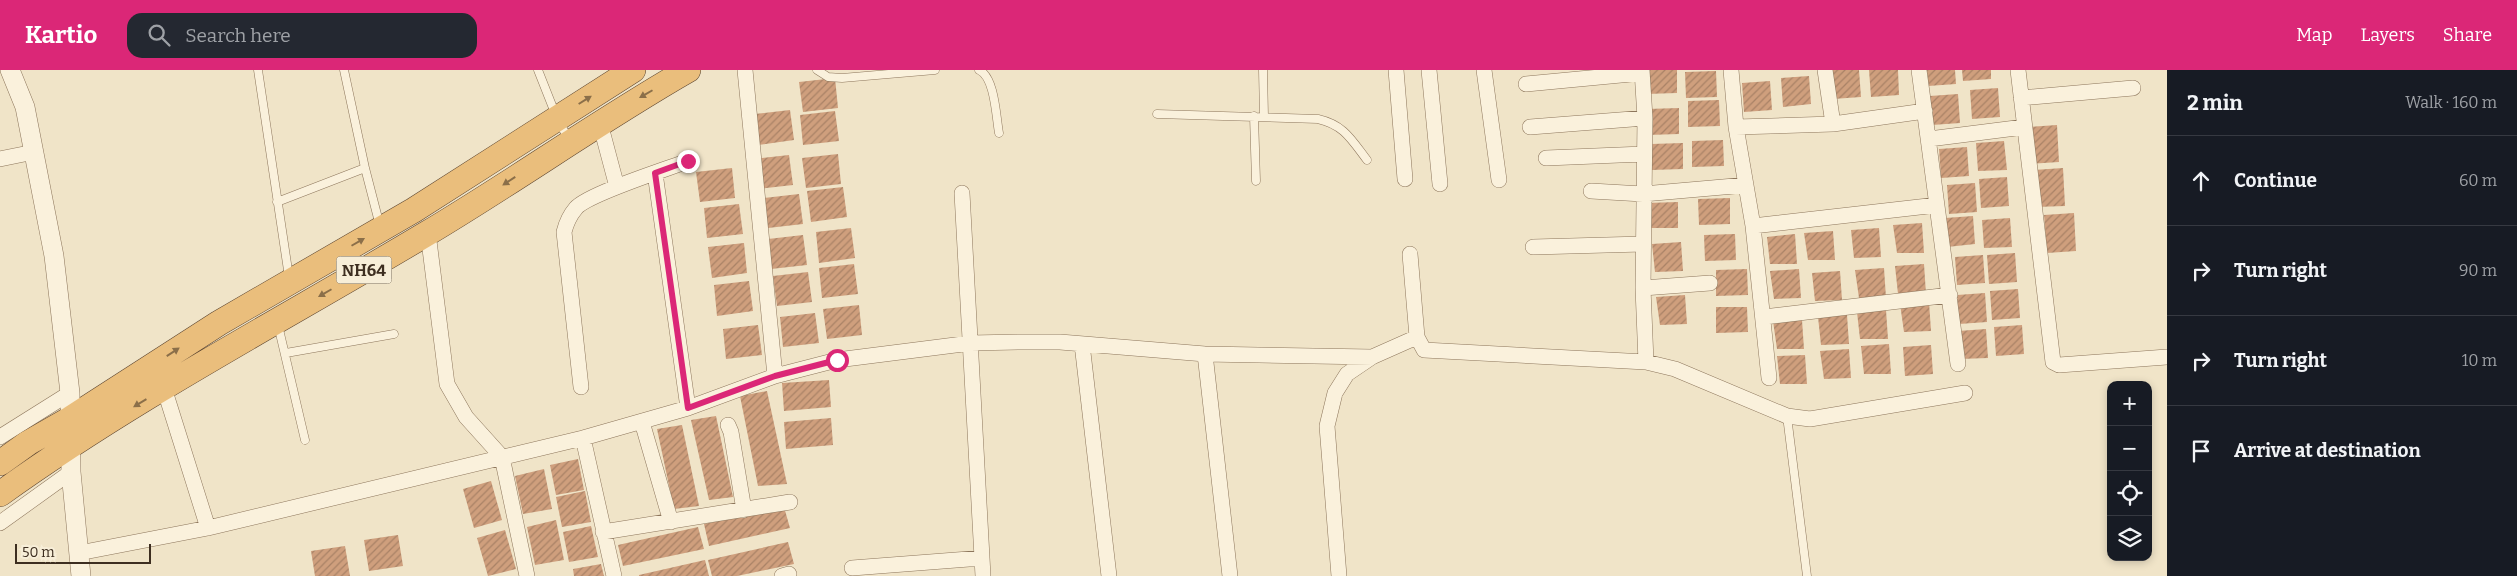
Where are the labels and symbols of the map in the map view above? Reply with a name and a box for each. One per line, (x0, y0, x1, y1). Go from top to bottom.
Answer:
one-way arrow (639, 90, 652, 99)
one-way arrow (578, 95, 591, 105)
route end (677, 150, 700, 173)
one-way arrow (502, 177, 515, 186)
one-way arrow (351, 238, 365, 247)
road number: NH64 (336, 256, 392, 284)
one-way arrow (318, 288, 331, 297)
one-way arrow (167, 348, 180, 357)
route start (826, 349, 849, 372)
one-way arrow (134, 398, 147, 407)
scale bar (15, 541, 151, 564)

